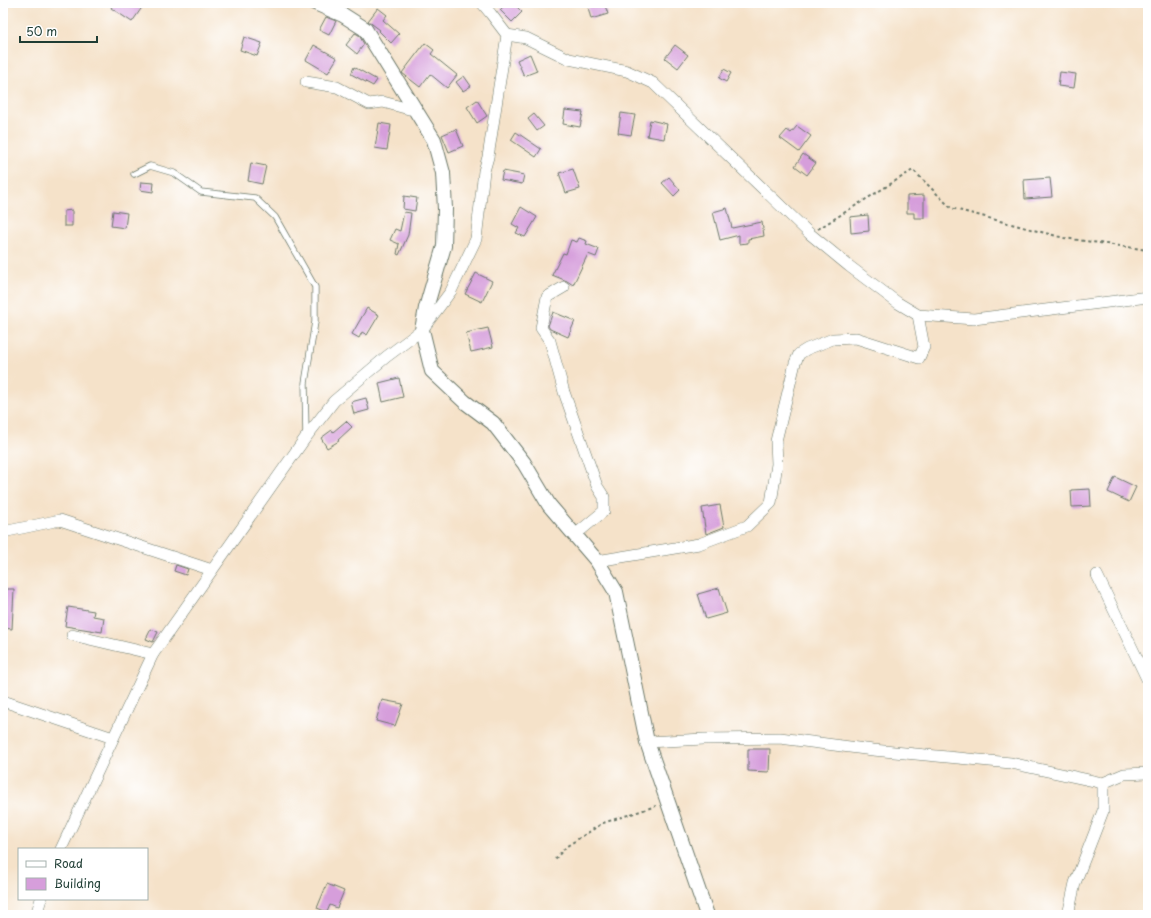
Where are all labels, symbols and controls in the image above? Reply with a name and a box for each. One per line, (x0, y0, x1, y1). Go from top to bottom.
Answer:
scale bar (20, 18, 97, 44)
text: 50 m (26, 22, 57, 40)
legend (18, 848, 148, 900)
text: Road (54, 854, 83, 872)
text: Building (54, 874, 101, 892)

